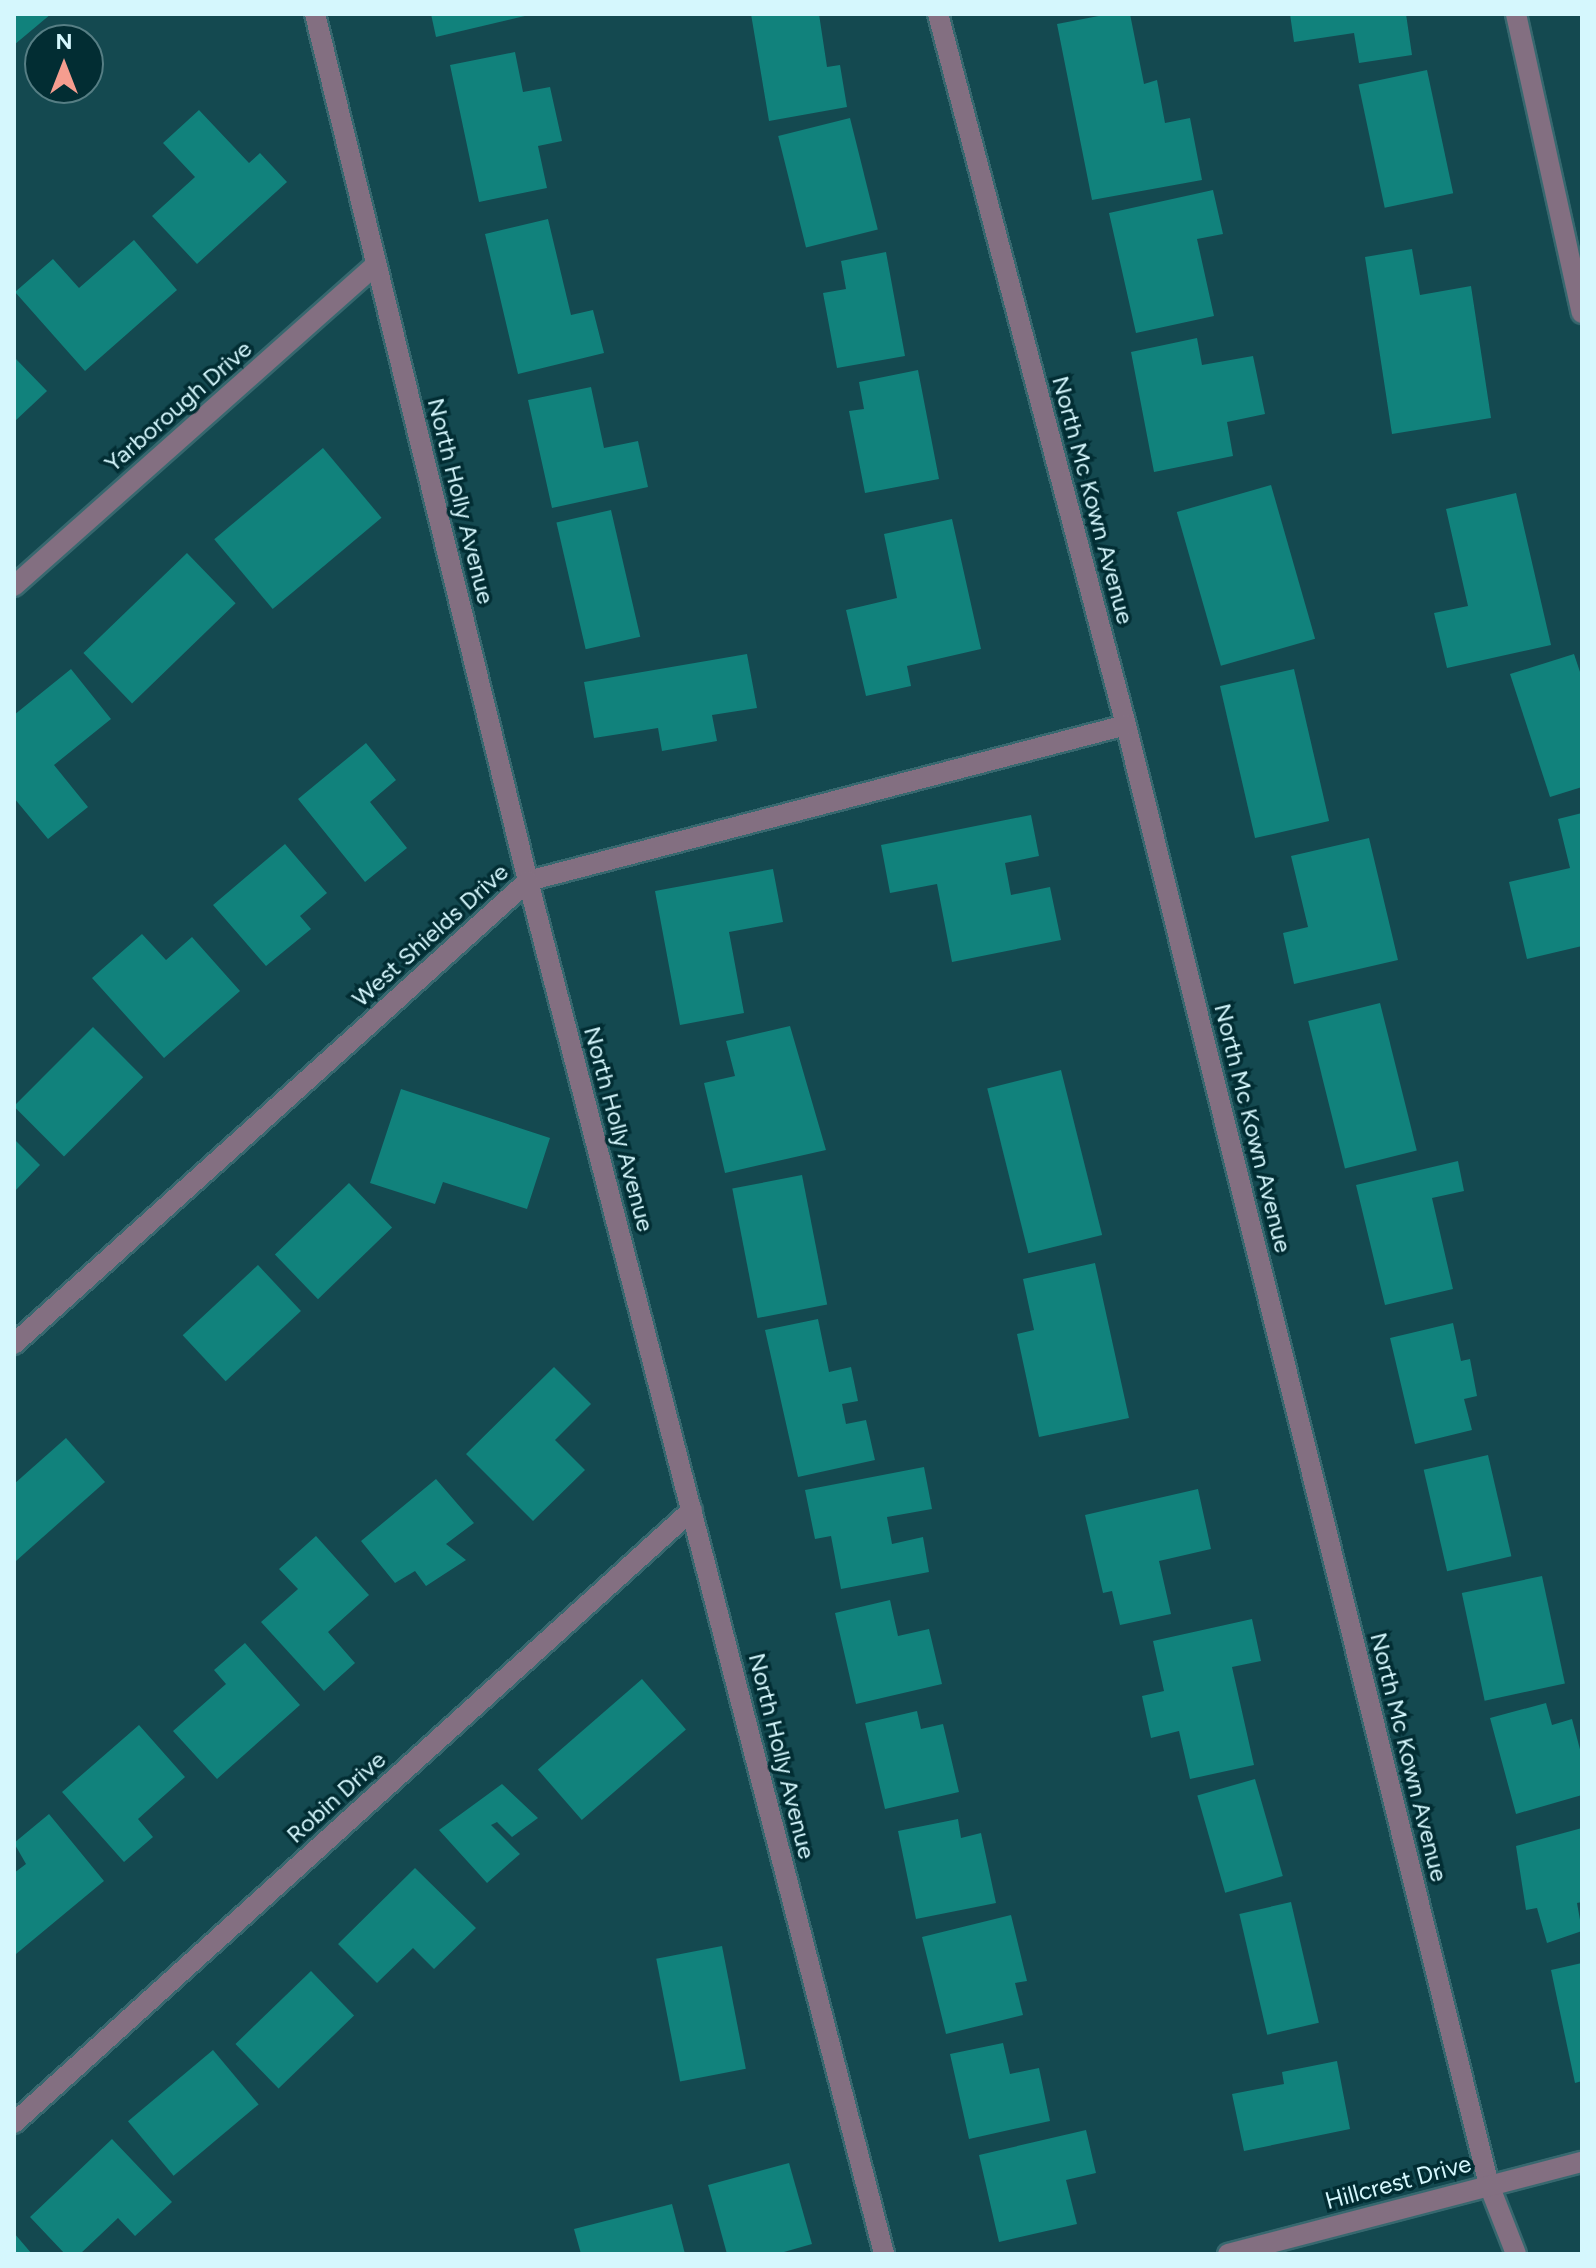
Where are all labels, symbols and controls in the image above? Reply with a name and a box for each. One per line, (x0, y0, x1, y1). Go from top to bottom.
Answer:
north arrow (24, 24, 104, 104)
text: N (55, 28, 73, 55)
street label: Yarborough Drive (98, 334, 258, 478)
street label: North Mc Kown Avenue (1046, 373, 1140, 627)
street label: North Holly Avenue (421, 395, 501, 607)
street label: West Shields Drive (346, 857, 514, 1013)
street label: North Mc Kown Avenue (1208, 1001, 1298, 1255)
street label: North Holly Avenue (578, 1023, 660, 1235)
street label: North Mc Kown Avenue (1364, 1630, 1454, 1884)
street label: North Holly Avenue (742, 1650, 822, 1862)
street label: Robin Drive (281, 1745, 391, 1849)
street label: Hillcrest Drive (1322, 2149, 1474, 2215)

